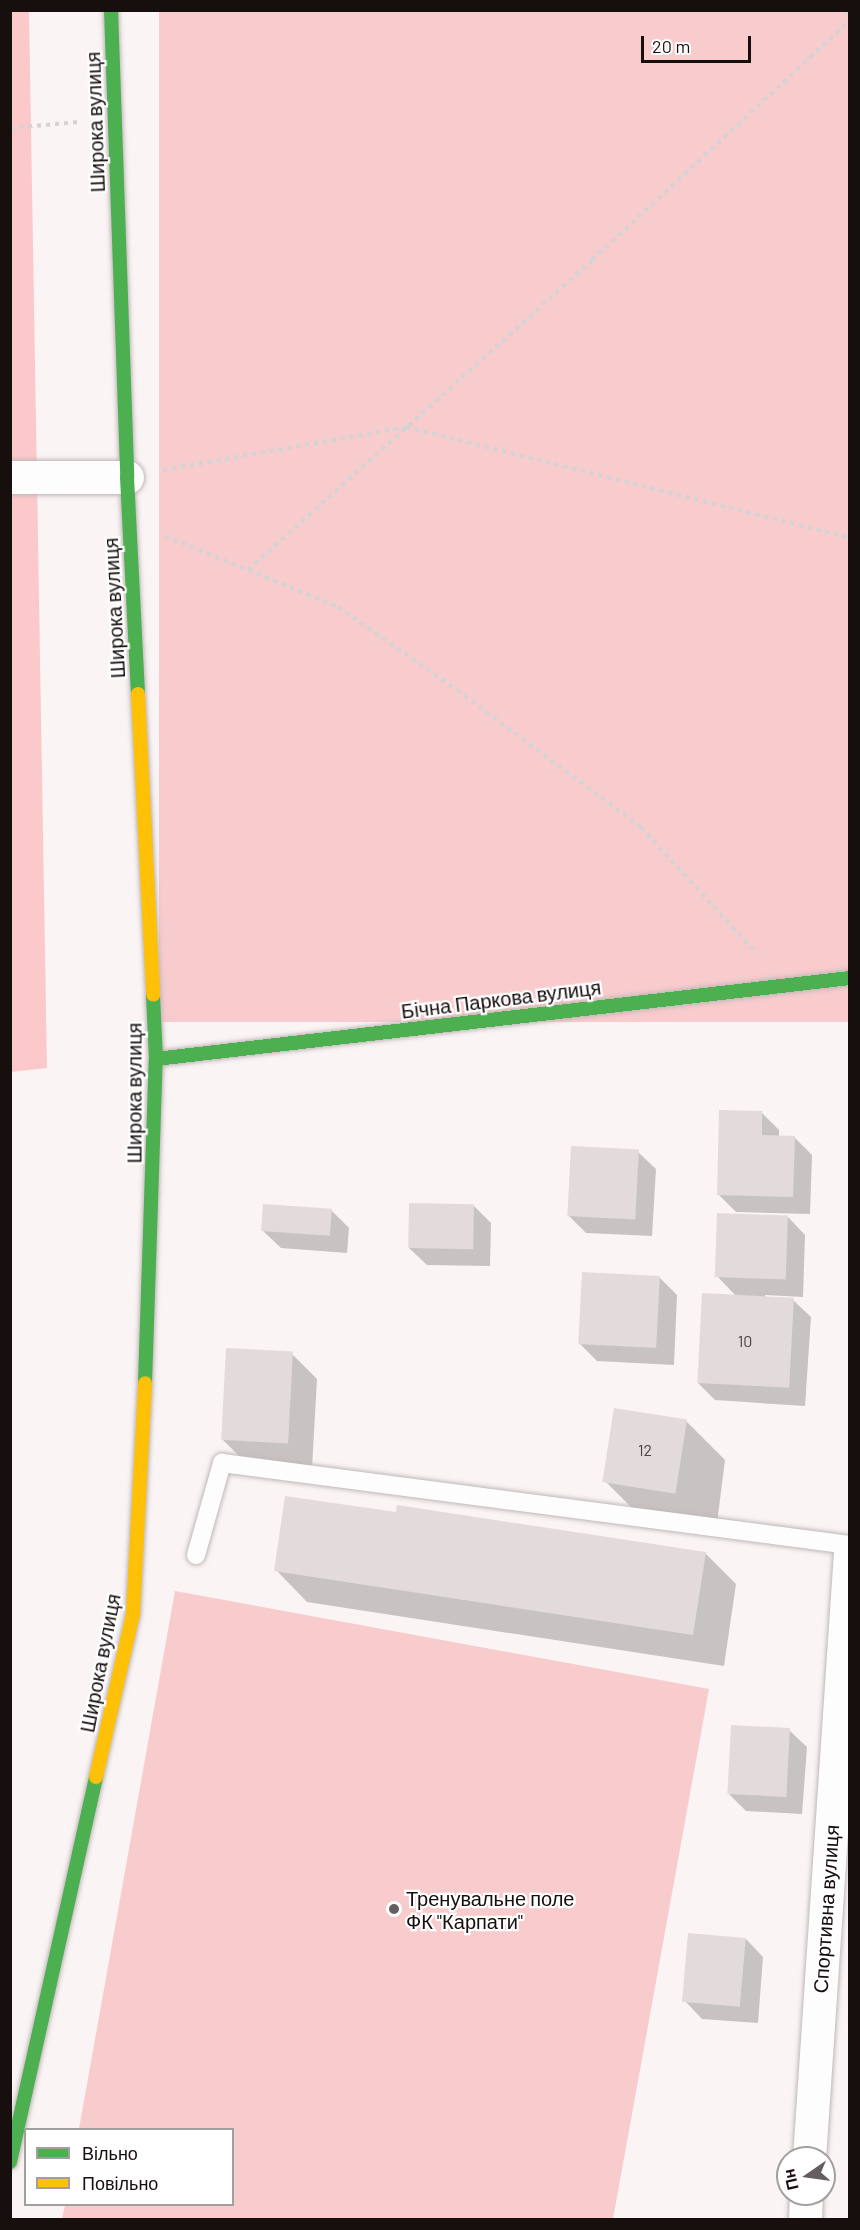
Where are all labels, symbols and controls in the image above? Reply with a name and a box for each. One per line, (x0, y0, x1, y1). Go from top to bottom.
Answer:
scale bar (644, 24, 754, 62)
text: 20 m (652, 35, 690, 57)
street label: Широка вулиця (81, 51, 109, 193)
street label: Широка вулиця (98, 537, 130, 679)
street label: Бічна Паркова вулиця (400, 975, 602, 1023)
street label: Широка вулиця (122, 1023, 146, 1163)
house number: 10 (738, 1331, 752, 1351)
house number: 12 (638, 1440, 652, 1460)
street label: Широка вулиця (75, 1592, 125, 1734)
street label: Спортивна вулиця (808, 1824, 844, 1994)
place label: Тренувальне поле ФК "Карпати" (406, 1886, 574, 1933)
marker: Тренувальне поле ФК "Карпати" (387, 1902, 401, 1916)
legend (24, 2128, 234, 2206)
text: Вільно (82, 2142, 138, 2164)
north arrow (776, 2146, 836, 2206)
text: Пн (778, 2167, 802, 2192)
text: Повільно (82, 2172, 158, 2194)

